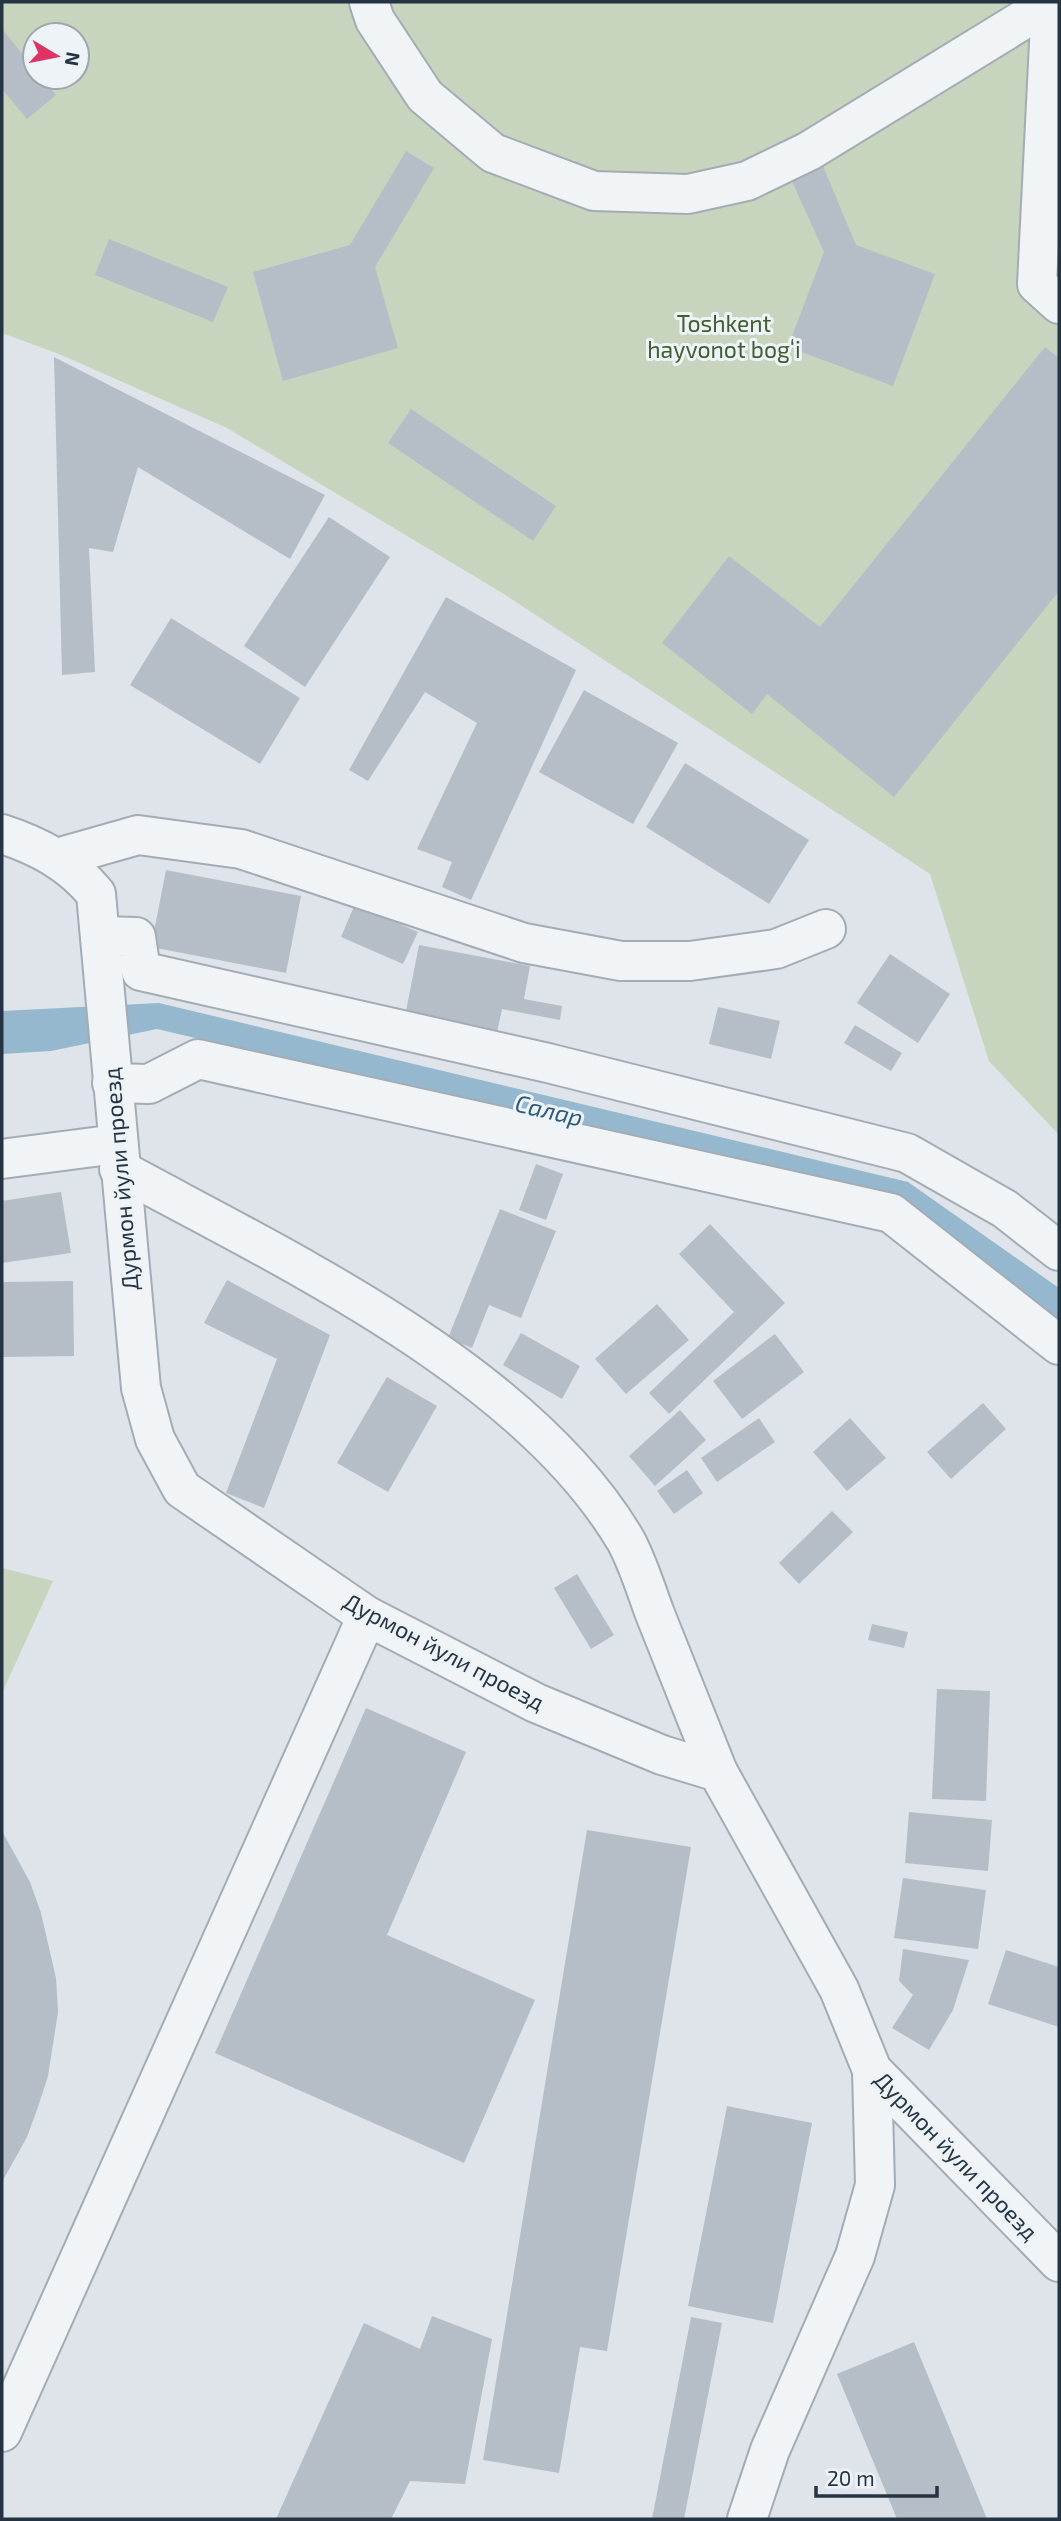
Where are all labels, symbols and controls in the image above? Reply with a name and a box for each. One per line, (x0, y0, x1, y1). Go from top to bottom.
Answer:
north arrow (21, 21, 91, 91)
text: N (61, 50, 86, 68)
park label: Toshkent hayvonot bogʻi (647, 309, 801, 363)
street label: Дурмон йули проезд (96, 1066, 145, 1292)
water label: Салар (513, 1088, 586, 1131)
street label: Дурмон йули проезд (339, 1586, 550, 1717)
street label: Дурмон йули проезд (868, 2065, 1044, 2246)
scale bar (816, 2454, 937, 2498)
text: 20 m (827, 2465, 875, 2490)

